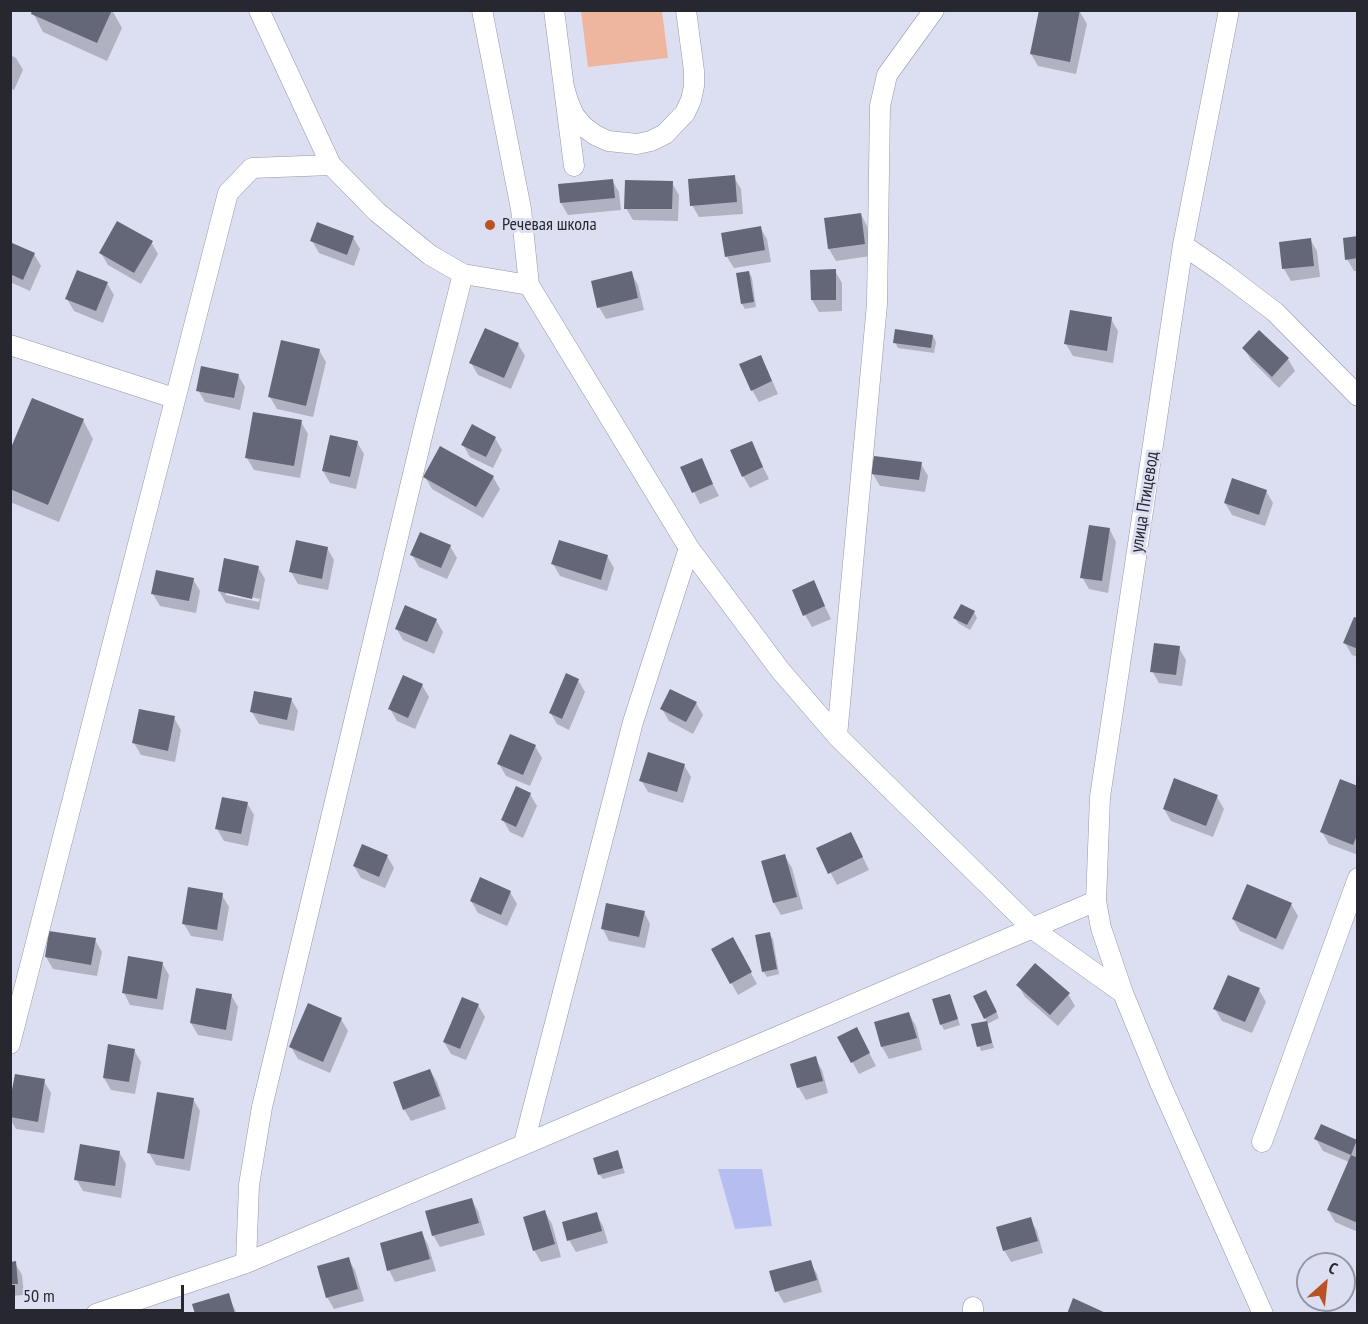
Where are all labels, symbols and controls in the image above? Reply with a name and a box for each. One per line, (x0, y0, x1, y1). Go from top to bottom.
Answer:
place label: Речевая школа (502, 214, 597, 236)
marker: Речевая школа (483, 218, 497, 232)
street label: улица Птицевод (1126, 450, 1164, 554)
north arrow (1296, 1252, 1356, 1312)
text: С (1325, 1257, 1341, 1278)
scale bar (15, 1273, 188, 1311)
text: 50 m (23, 1284, 55, 1307)

